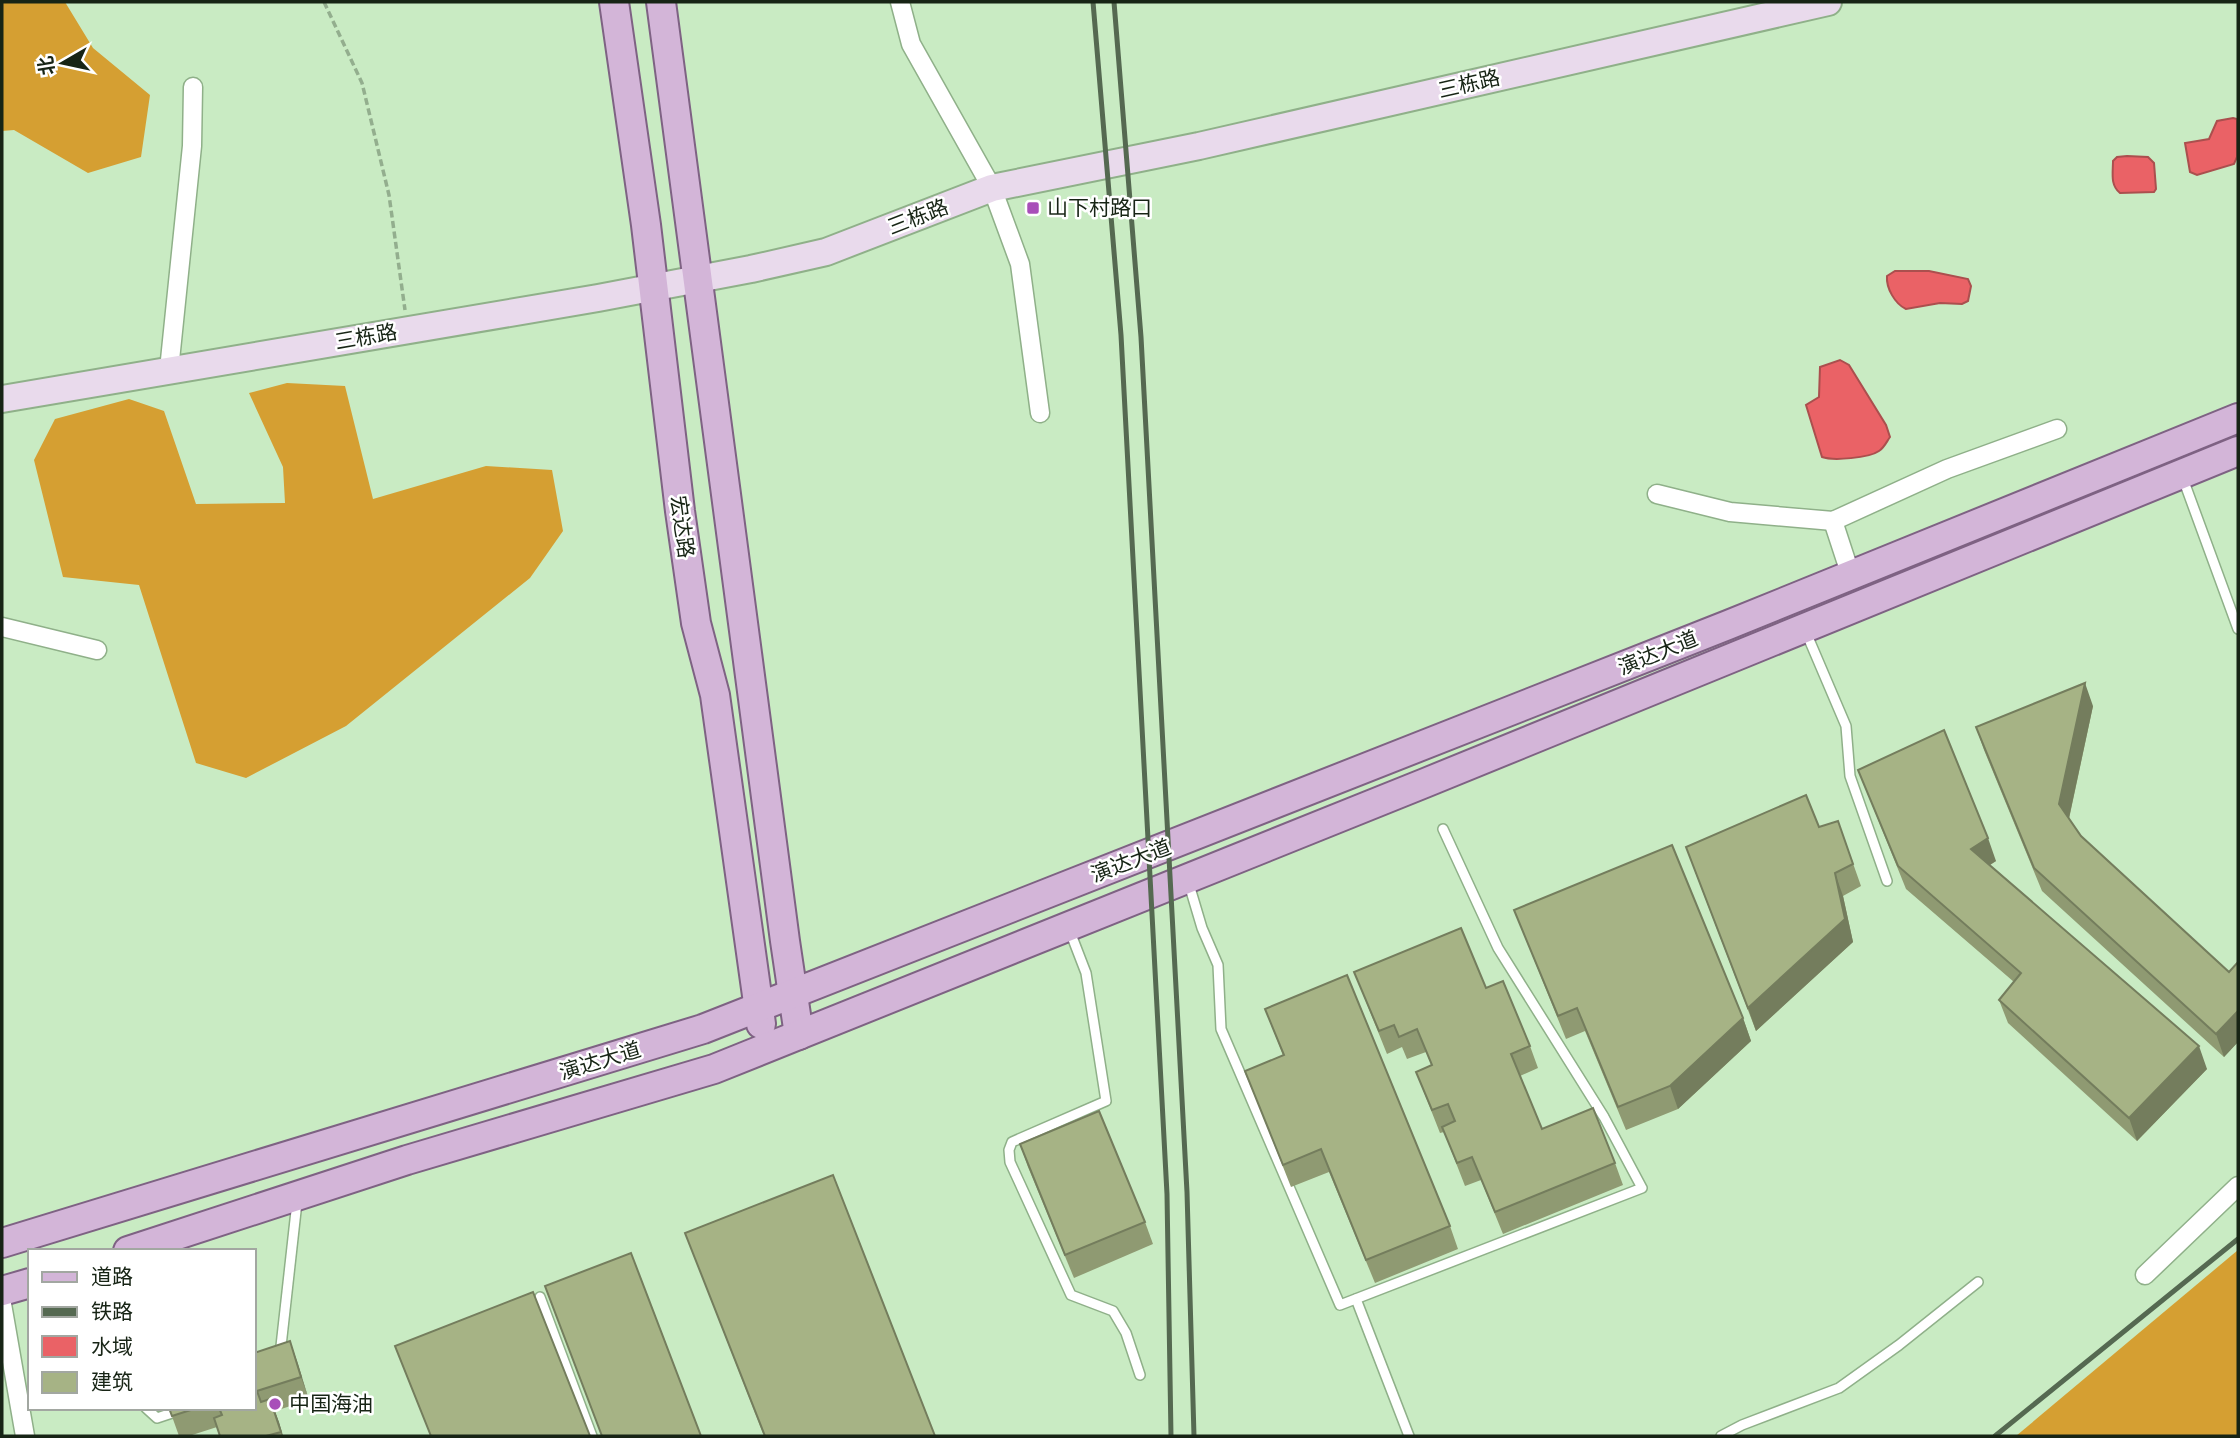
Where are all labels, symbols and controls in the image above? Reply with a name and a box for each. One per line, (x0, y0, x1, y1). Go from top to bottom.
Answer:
north arrow (28, 28, 98, 98)
text: 北 (34, 54, 60, 77)
street label: 三栋路 (1436, 65, 1502, 103)
street label: 三栋路 (884, 195, 952, 239)
place label: 山下村路口 (1047, 196, 1152, 220)
marker: 山下村路口 (1025, 200, 1041, 216)
street label: 三栋路 (333, 320, 399, 354)
street label: 宏达路 (666, 494, 698, 560)
street label: 演达大道 (1615, 626, 1701, 680)
street label: 演达大道 (1087, 835, 1175, 887)
street label: 演达大道 (556, 1037, 644, 1085)
legend (28, 1249, 256, 1410)
text: 道路 (91, 1265, 133, 1289)
text: 铁路 (91, 1300, 133, 1324)
text: 水域 (91, 1335, 133, 1359)
text: 建筑 (91, 1370, 133, 1394)
place label: 中国海油 (289, 1392, 373, 1416)
marker: 中国海油 (267, 1396, 283, 1412)

